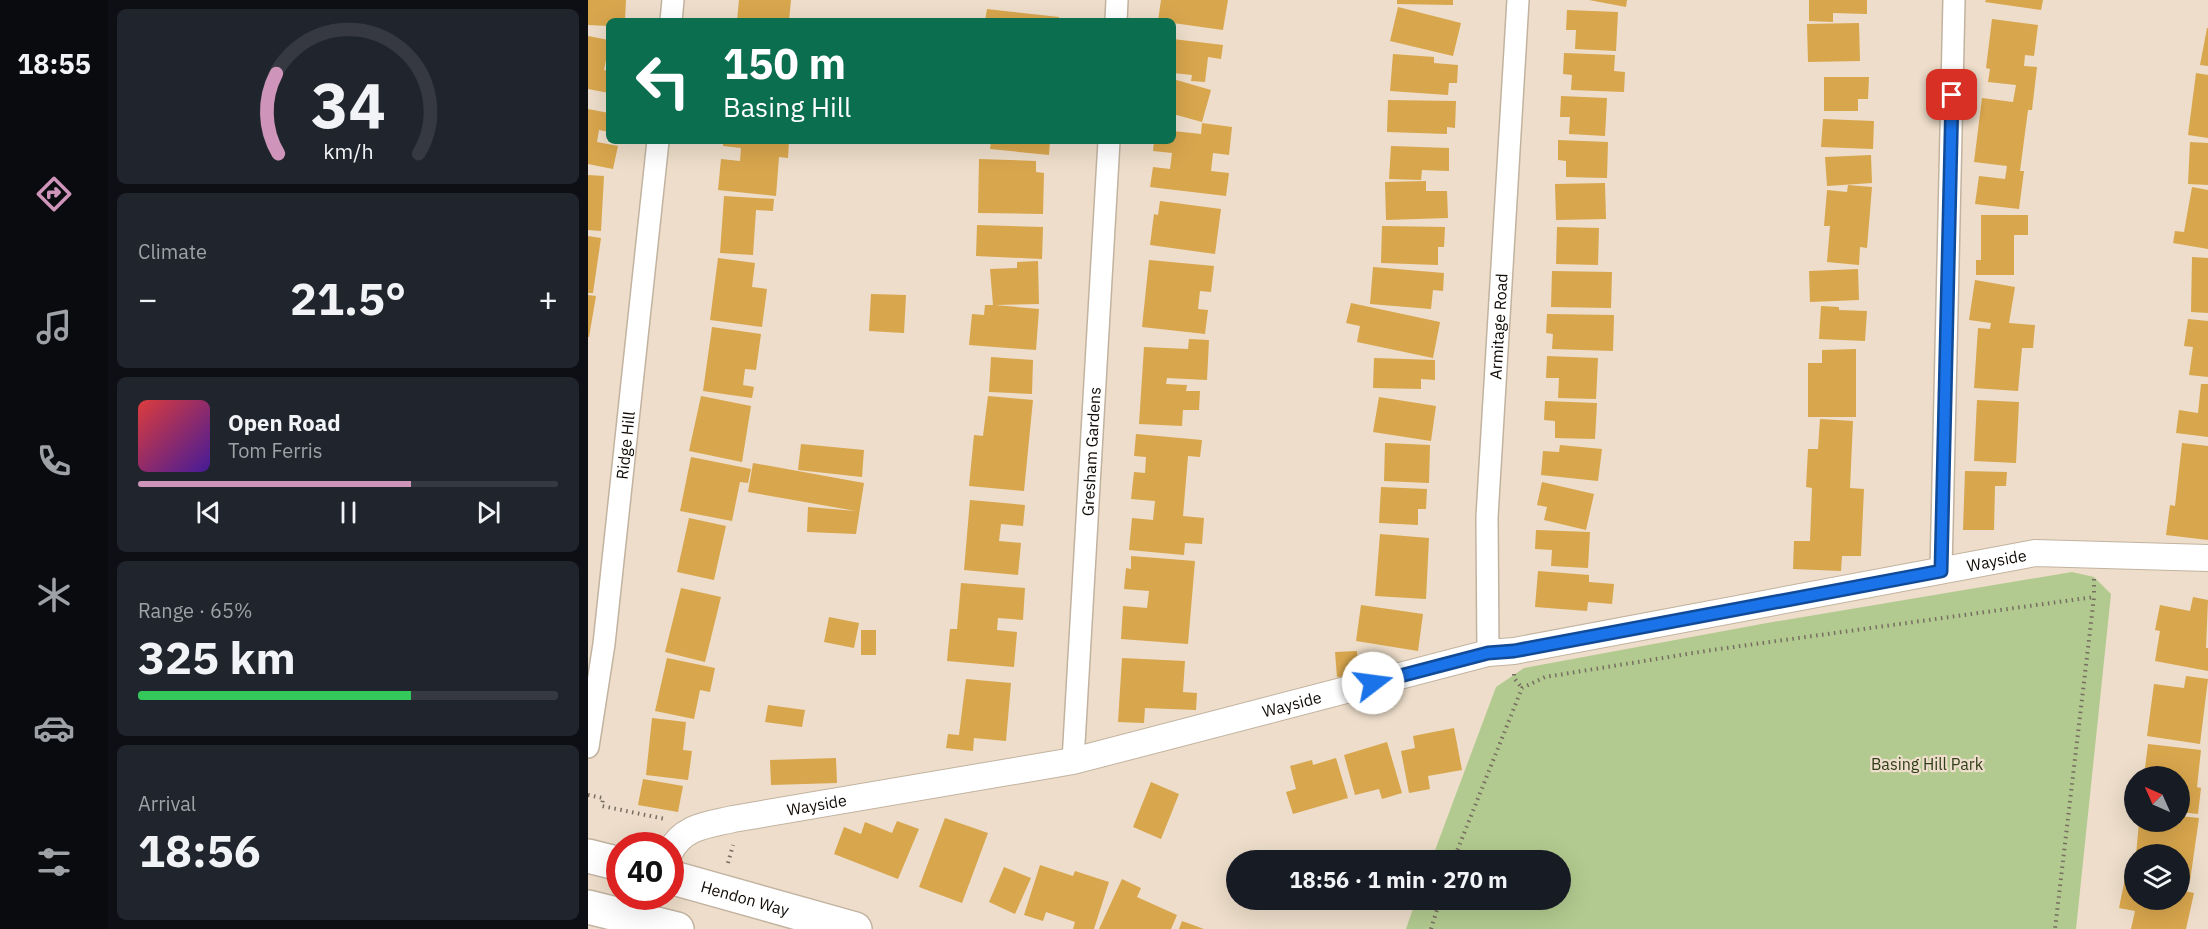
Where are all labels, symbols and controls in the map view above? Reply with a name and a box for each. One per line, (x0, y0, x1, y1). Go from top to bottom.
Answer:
text: 150 m (723, 36, 846, 91)
icon: left (624, 42, 702, 120)
text: 18:55 (17, 46, 91, 81)
text: 34 (311, 64, 385, 145)
pin (1926, 69, 1977, 120)
icon: arrive (1935, 78, 1968, 111)
text: Basing Hill (723, 89, 851, 124)
text: km/h (323, 137, 373, 165)
icon: directions (33, 173, 75, 215)
text: Climate (138, 238, 207, 265)
text: 21.5° (290, 269, 406, 327)
street label: Armitage Road (1485, 273, 1512, 380)
text: − (138, 277, 158, 320)
text: + (538, 277, 558, 320)
icon: music (33, 306, 75, 348)
street label: Gresham Gardens (1077, 386, 1105, 517)
text: Open Road (228, 408, 341, 437)
street label: Ridge Hill (612, 410, 639, 480)
text: Tom Ferris (228, 437, 323, 464)
icon: phone (33, 440, 75, 482)
icon: previous (192, 496, 225, 529)
icon: pause (332, 496, 365, 529)
icon: next (472, 496, 505, 529)
street label: Wayside (1965, 545, 2028, 576)
icon: climate (33, 574, 75, 616)
text: Range · 65% (138, 597, 253, 624)
text: 325 km (138, 628, 296, 686)
position arrow (1341, 651, 1405, 715)
street label: Wayside (1260, 687, 1324, 721)
icon: car (33, 707, 75, 749)
park label: Basing Hill Park (1871, 754, 1984, 774)
north arrow (2124, 766, 2190, 832)
map controls (2124, 766, 2190, 910)
text: Arrival (138, 790, 196, 817)
street label: Wayside (785, 790, 848, 820)
text: 18:56 (138, 821, 261, 879)
speed limit sign: 40 (606, 832, 684, 910)
icon: filters (33, 841, 75, 883)
button: layers (2124, 844, 2190, 910)
text: 18:56 · 1 min · 270 m (1289, 865, 1508, 894)
street label: Hendon Way (699, 876, 792, 920)

